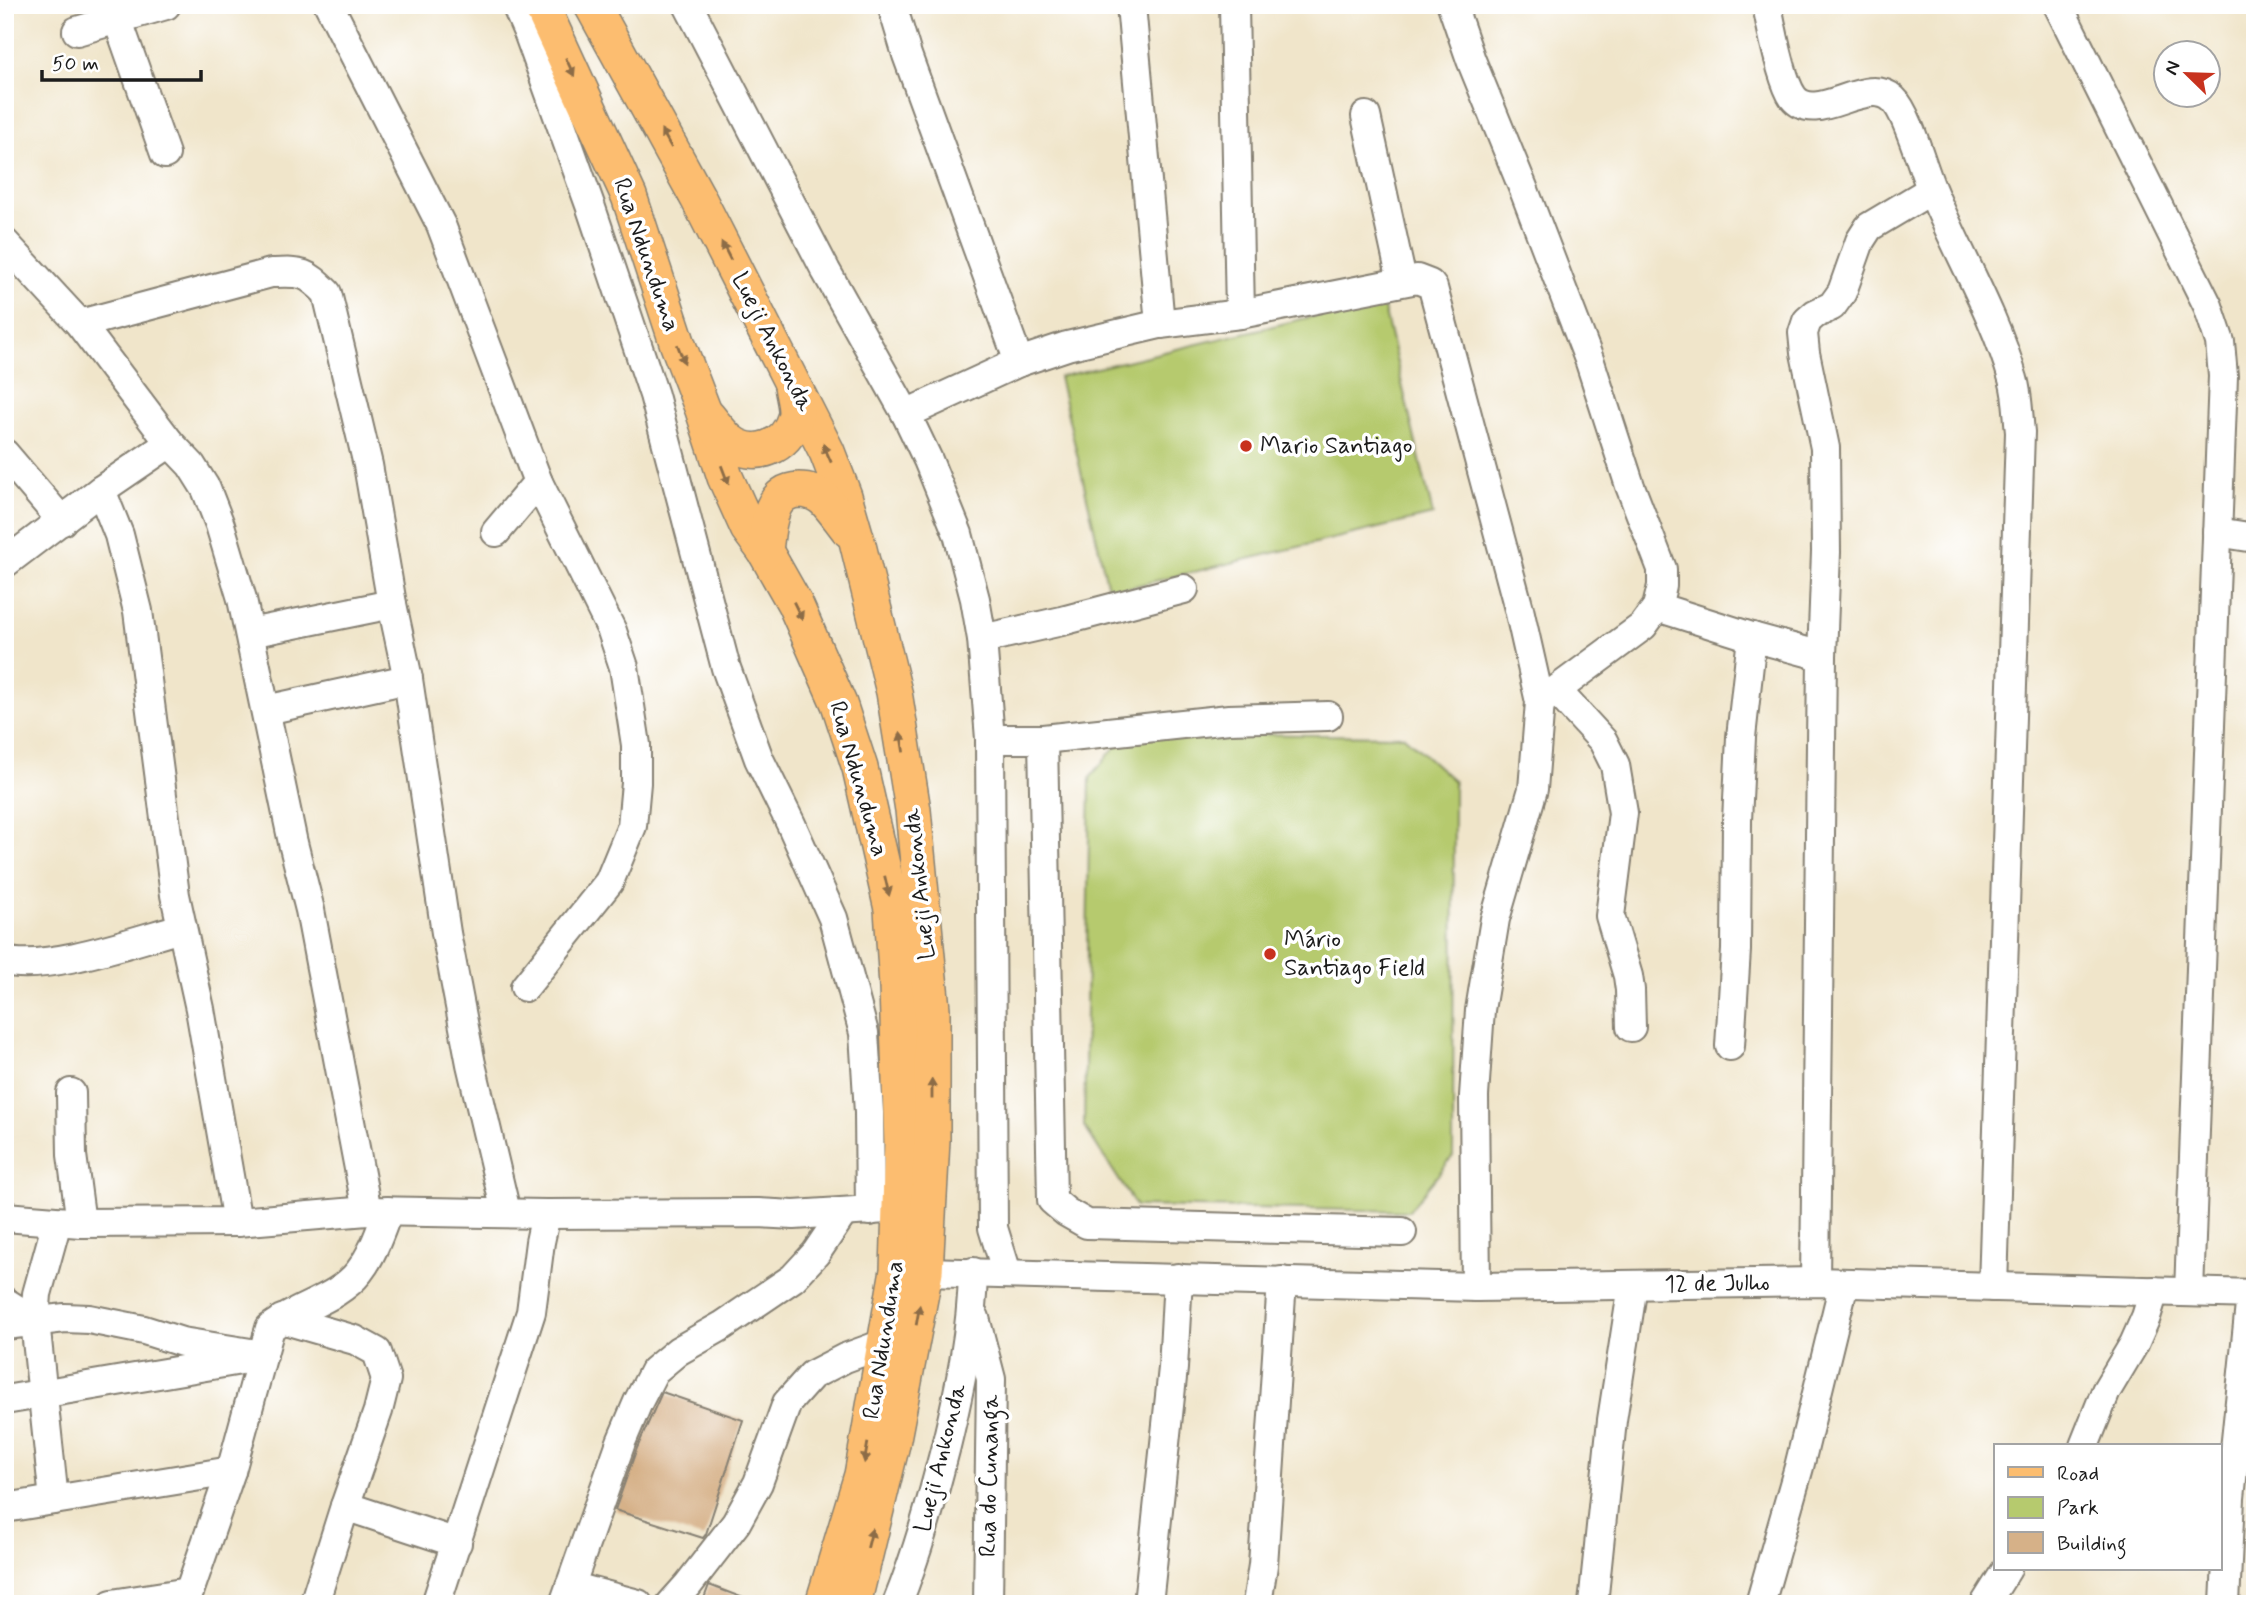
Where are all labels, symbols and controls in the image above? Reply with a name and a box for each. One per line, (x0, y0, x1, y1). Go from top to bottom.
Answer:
scale bar (42, 38, 201, 82)
north arrow (2152, 38, 2222, 108)
text: 50 m (52, 50, 99, 78)
one-way arrow (564, 57, 576, 77)
text: N (2159, 57, 2187, 79)
one-way arrow (660, 128, 671, 148)
street label: Rua Ndunduma (605, 174, 687, 336)
one-way arrow (720, 241, 732, 261)
street label: Lueji Ankonda (724, 267, 821, 417)
one-way arrow (676, 344, 687, 365)
place label: Mario Santiago (1260, 431, 1413, 462)
marker: Mario Santiago (1238, 438, 1254, 454)
one-way arrow (821, 443, 833, 463)
one-way arrow (719, 464, 730, 485)
one-way arrow (792, 601, 803, 621)
street label: Rua Ndunduma (821, 698, 895, 860)
one-way arrow (896, 731, 907, 753)
street label: Lueji Ankonda (897, 806, 943, 961)
one-way arrow (882, 875, 893, 897)
place label: Mário Santiago Field (1284, 925, 1425, 984)
marker: Mário Santiago Field (1262, 946, 1278, 962)
one-way arrow (926, 1077, 938, 1099)
street label: Rua Ndunduma (856, 1258, 912, 1422)
street label: 12 de Julho (1664, 1268, 1770, 1300)
one-way arrow (913, 1304, 924, 1326)
street label: Lueji Ankonda (908, 1380, 975, 1535)
street label: Rua do Cunanga (973, 1394, 1010, 1558)
one-way arrow (860, 1442, 871, 1464)
legend (1994, 1444, 2222, 1570)
text: Road (2057, 1460, 2099, 1488)
text: Park (2057, 1494, 2099, 1522)
one-way arrow (865, 1527, 876, 1549)
text: Building (2057, 1530, 2127, 1560)

